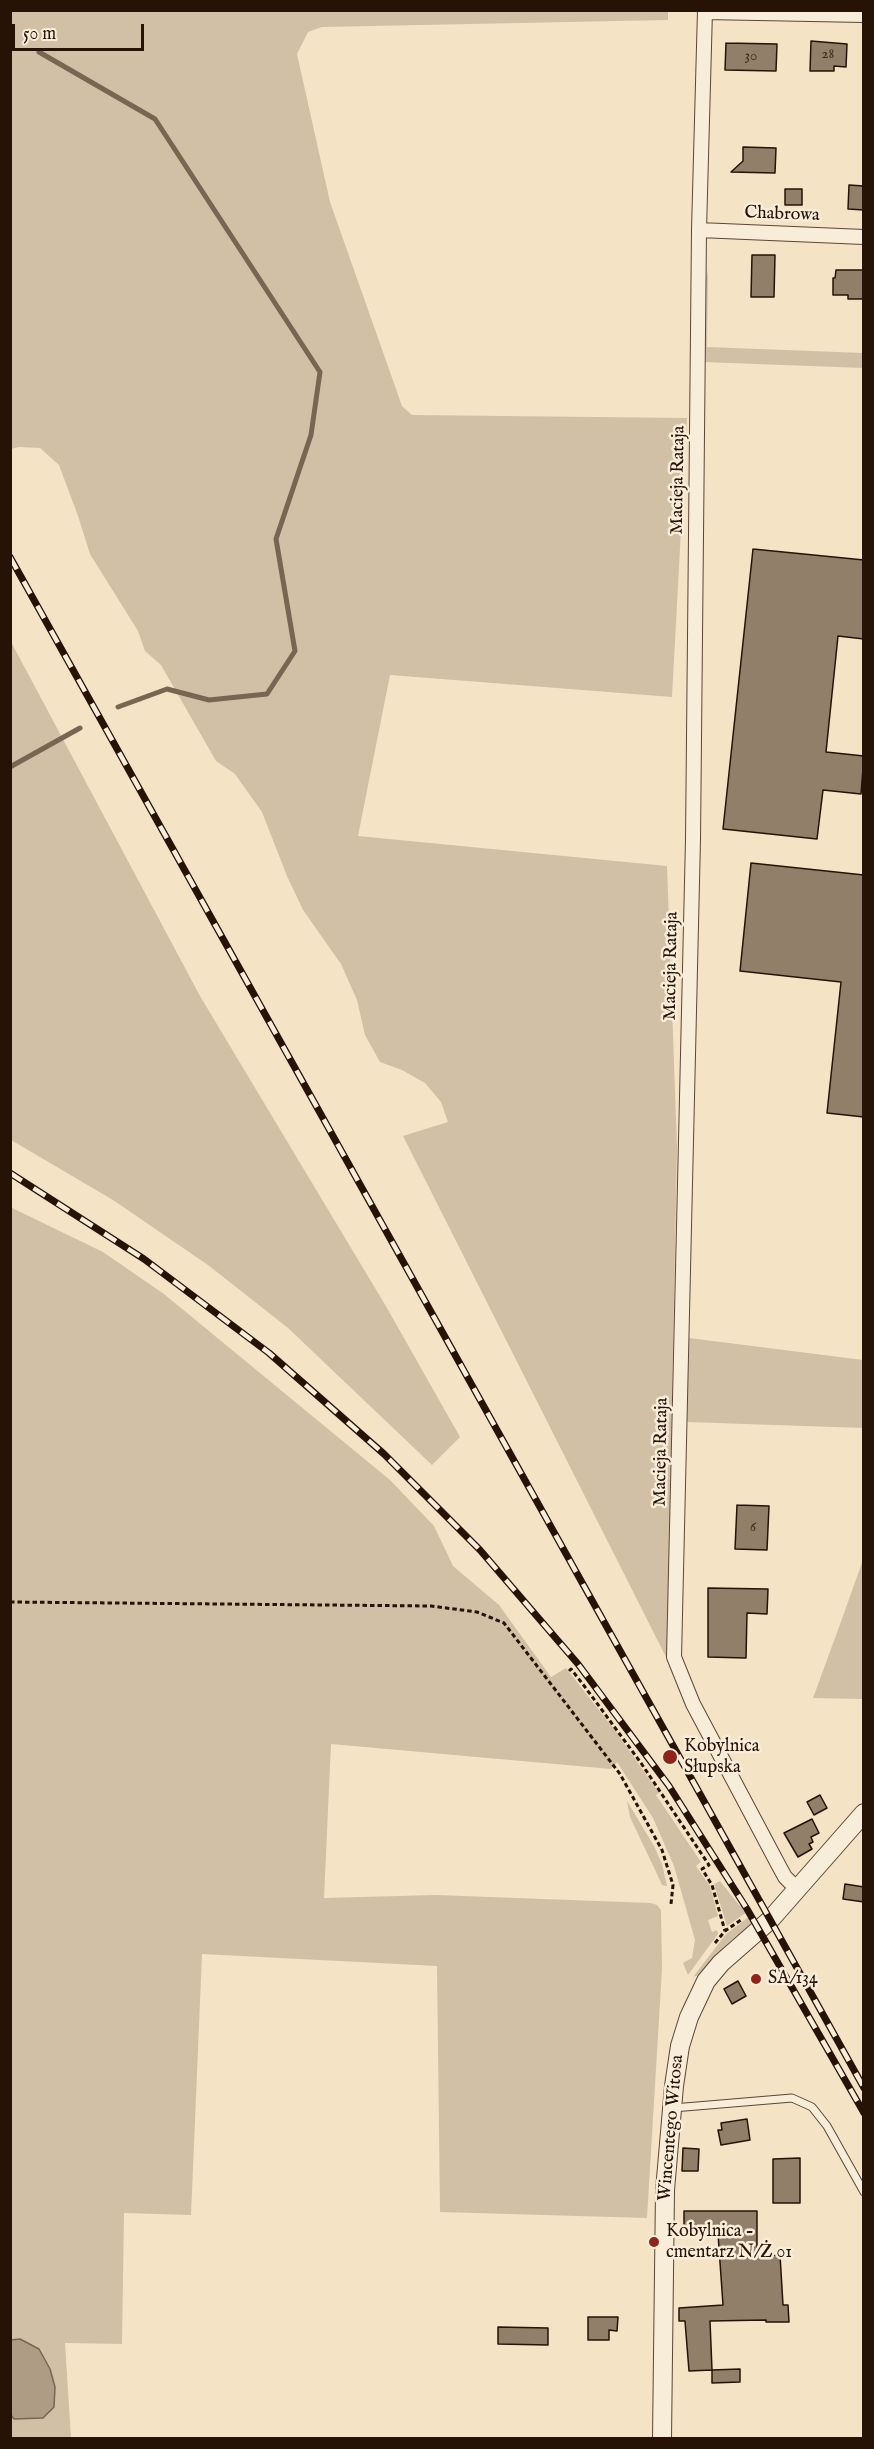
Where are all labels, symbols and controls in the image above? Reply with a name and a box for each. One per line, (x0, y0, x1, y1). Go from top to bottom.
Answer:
scale bar (15, 12, 147, 50)
text: 50 m (23, 23, 56, 46)
house number: 28 (822, 46, 834, 64)
house number: 30 (745, 48, 757, 66)
street label: Chabrowa (744, 203, 820, 227)
street label: Macieja Rataja (667, 425, 691, 535)
street label: Macieja Rataja (660, 911, 684, 1021)
street label: Macieja Rataja (650, 1397, 674, 1507)
house number: 6 (750, 1519, 756, 1537)
place label: Kobylnica Słupska (684, 1736, 760, 1778)
marker: Kobylnica Słupska (661, 1748, 679, 1766)
place label: SA/134 (768, 1968, 818, 1990)
marker: SA/134 (749, 1972, 763, 1986)
street label: Wincentego Witosa (655, 2054, 689, 2202)
place label: Kobylnica - cmentarz N/Ż 01 (666, 2221, 792, 2264)
marker: Kobylnica - cmentarz N/Ż 01 (647, 2235, 661, 2249)

